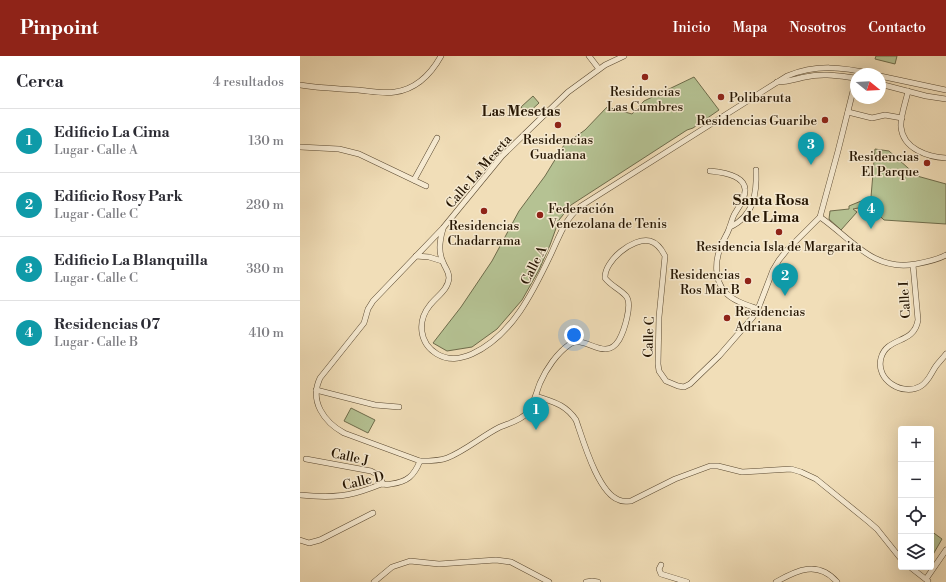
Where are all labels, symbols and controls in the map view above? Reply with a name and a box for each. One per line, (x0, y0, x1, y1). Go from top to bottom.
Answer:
text: Pinpoint (20, 16, 99, 40)
text: Inicio (673, 19, 711, 37)
text: Mapa (733, 19, 767, 37)
text: Nosotros (789, 19, 846, 37)
text: Contacto (868, 19, 926, 37)
north arrow (850, 68, 886, 104)
text: Cerca (16, 71, 64, 93)
marker: Residencias Las Cumbres (640, 72, 650, 82)
text: 4 resultados (213, 74, 284, 90)
place label: Residencias Las Cumbres (607, 84, 684, 115)
place label: Polibaruta (729, 90, 792, 106)
marker: Polibaruta (716, 92, 726, 102)
district label: Las Mesetas (482, 103, 560, 121)
place label: Residencias Guaribe (696, 113, 817, 129)
marker: Residencias Guaribe (820, 115, 830, 125)
marker: Residencias Guadiana (553, 120, 563, 130)
text: Edificio La Cima (54, 123, 170, 142)
street label: Calle La Meseta (443, 131, 515, 212)
place label: Residencias Guadiana (523, 132, 593, 163)
pin: 3 (798, 132, 824, 165)
text: 1 (26, 133, 32, 149)
text: 130 m (249, 133, 284, 149)
text: Lugar · Calle A (54, 142, 138, 158)
place label: Residencias El Parque (849, 149, 919, 180)
marker: Residencias El Parque (922, 158, 932, 168)
text: Edificio Rosy Park (54, 187, 183, 206)
district label: Santa Rosa de Lima (733, 191, 810, 227)
pin: 4 (858, 196, 884, 229)
text: 2 (25, 197, 33, 213)
text: 280 m (246, 197, 284, 213)
place label: Federación Venezolana de Tenis (547, 201, 667, 232)
text: Lugar · Calle C (54, 206, 138, 222)
marker: Residencias Chadarrama (479, 206, 489, 216)
marker: Federación Venezolana de Tenis (535, 210, 545, 220)
place label: Residencias Chadarrama (447, 218, 521, 249)
marker: Residencia Isla de Margarita (774, 227, 784, 237)
place label: Residencia Isla de Margarita (696, 239, 862, 255)
street label: Calle A (517, 242, 551, 288)
text: Edificio La Blanquilla (54, 251, 208, 270)
text: 3 (25, 261, 33, 277)
text: 380 m (246, 261, 284, 277)
pin: 2 (772, 263, 798, 296)
place label: Residencias Ros Mar B (670, 267, 740, 298)
text: Lugar · Calle C (54, 270, 138, 286)
marker: Residencias Ros Mar B (743, 276, 753, 286)
street label: Calle I (896, 281, 914, 319)
place label: Residencias Adriana (734, 304, 806, 335)
marker: Residencias Adriana (722, 313, 732, 323)
text: Residencias 07 (54, 315, 160, 334)
street label: Calle C (640, 316, 658, 358)
text: 4 (25, 325, 33, 341)
text: 410 m (248, 325, 284, 341)
your location (564, 325, 584, 345)
text: Lugar · Calle B (54, 334, 138, 350)
pin: 1 (523, 397, 549, 430)
map controls (898, 426, 934, 570)
button: + (898, 426, 934, 462)
street label: Calle J (329, 445, 370, 469)
button: − (898, 462, 934, 498)
street label: Calle D (341, 468, 386, 494)
button: locate (898, 498, 934, 534)
button: layers (898, 534, 934, 570)

